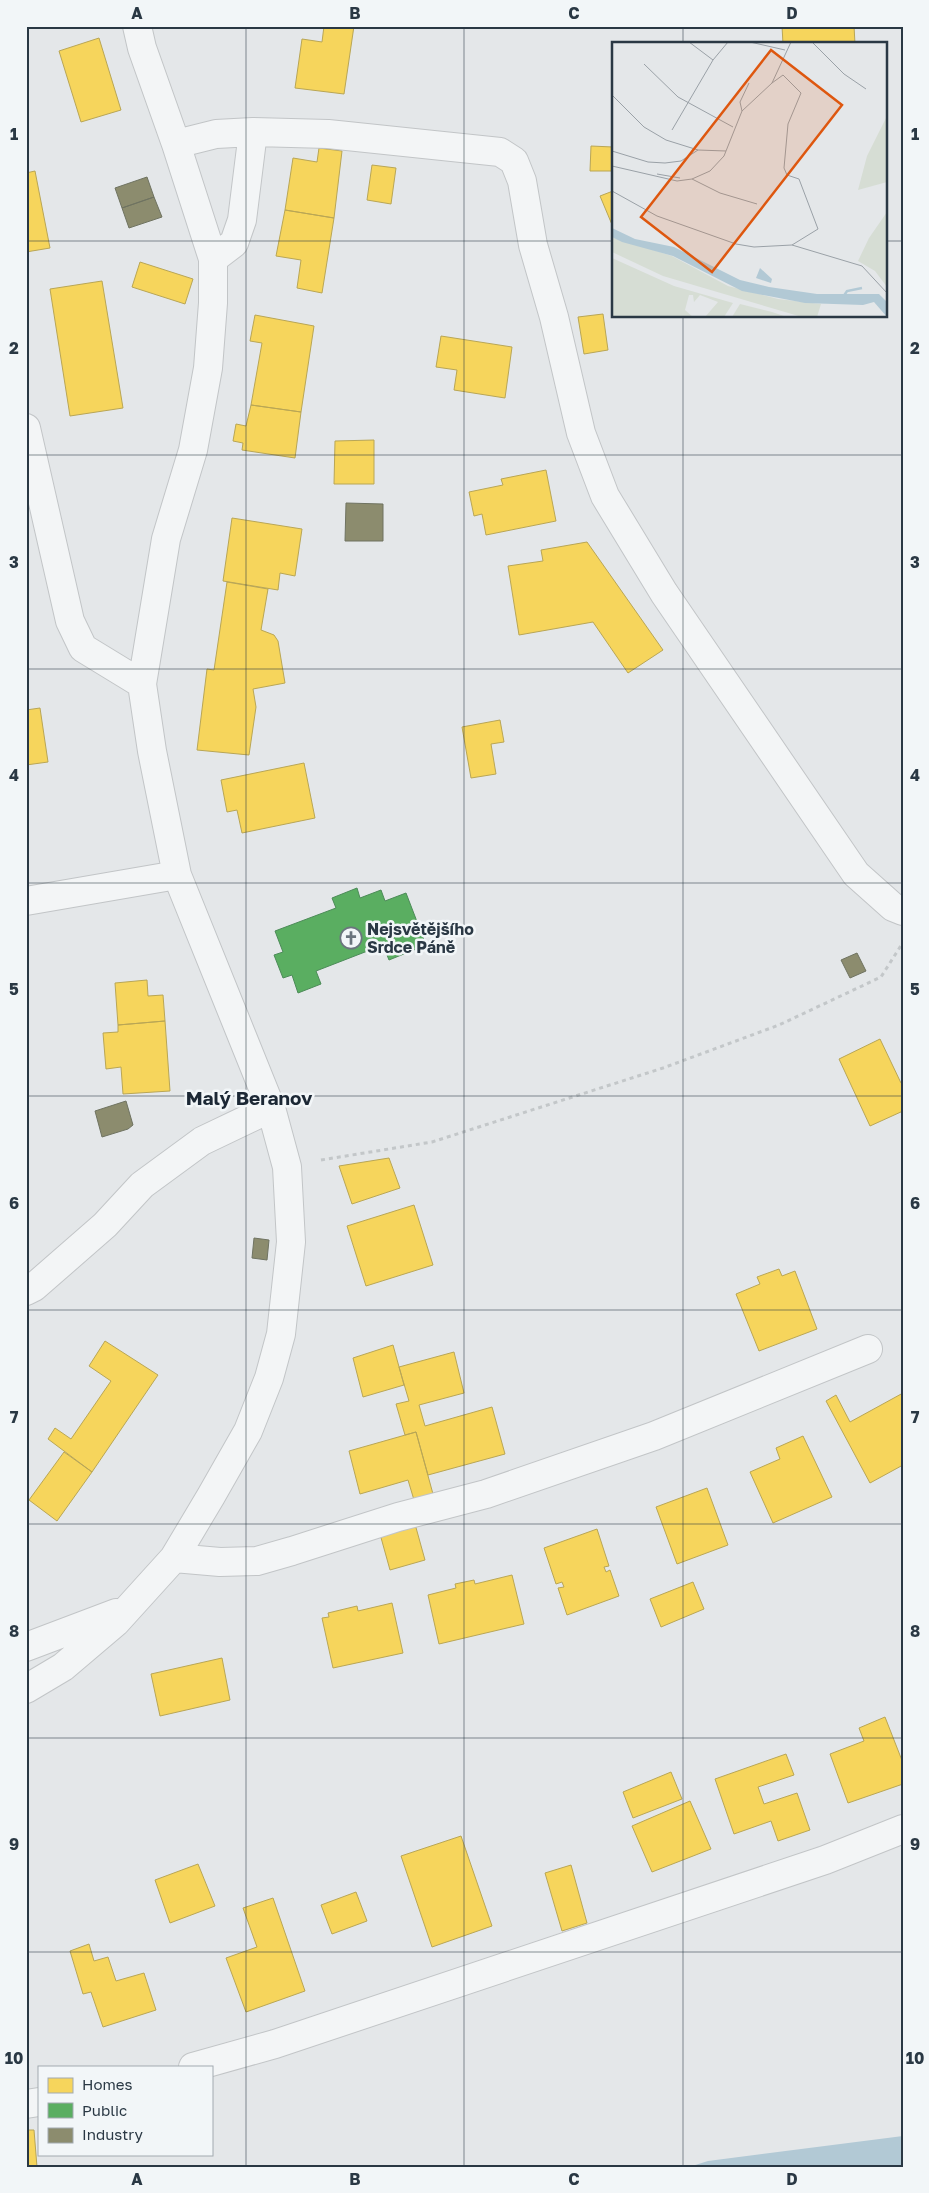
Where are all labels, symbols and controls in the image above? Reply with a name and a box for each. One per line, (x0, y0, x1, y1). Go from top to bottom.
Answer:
text: A (131, 3, 143, 23)
text: B (349, 3, 361, 23)
text: C (568, 3, 580, 23)
text: D (786, 3, 798, 23)
inset map (612, 42, 886, 318)
text: 1 (10, 124, 18, 144)
text: 1 (911, 124, 919, 144)
text: 2 (9, 338, 19, 358)
text: 2 (910, 338, 920, 358)
text: 3 (9, 552, 19, 572)
text: 3 (910, 552, 920, 572)
text: 4 (9, 765, 19, 785)
text: 4 (910, 765, 920, 785)
place label: Nejsvětějšího Srdce Páně (367, 919, 474, 957)
church icon: Nejsvětějšího Srdce Páně (339, 926, 363, 950)
text: 5 (9, 979, 19, 999)
text: 5 (910, 979, 920, 999)
district label: Malý Beranov (186, 1086, 313, 1109)
text: 6 (9, 1193, 19, 1213)
text: 6 (910, 1193, 920, 1213)
text: 7 (10, 1407, 19, 1427)
text: 7 (911, 1407, 920, 1427)
text: 8 (9, 1621, 19, 1641)
text: 8 (910, 1621, 920, 1641)
text: 9 (9, 1834, 19, 1854)
text: 9 (910, 1834, 920, 1854)
text: 10 (5, 2048, 23, 2068)
text: 10 (906, 2048, 924, 2068)
legend (38, 2066, 212, 2156)
text: Homes (82, 2075, 132, 2093)
text: Public (82, 2101, 127, 2119)
text: Industry (82, 2125, 143, 2143)
text: A (131, 2169, 143, 2189)
text: B (349, 2169, 361, 2189)
text: C (568, 2169, 580, 2189)
text: D (786, 2169, 798, 2189)

